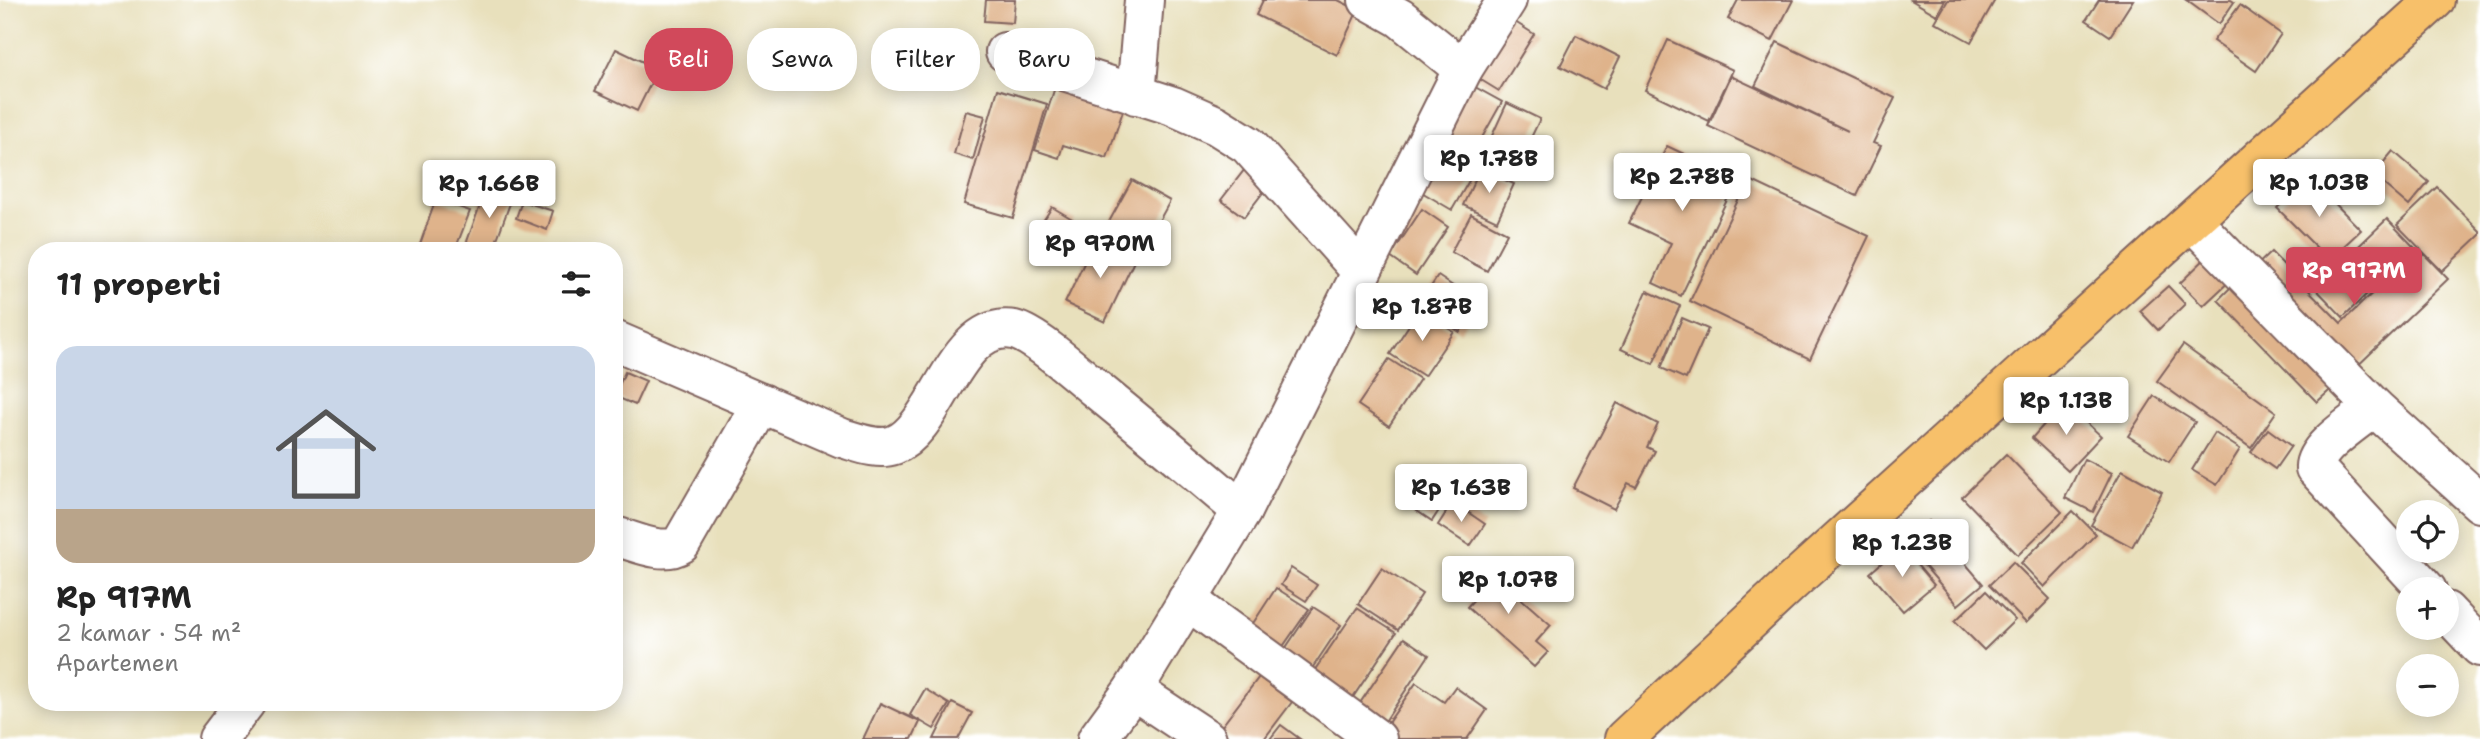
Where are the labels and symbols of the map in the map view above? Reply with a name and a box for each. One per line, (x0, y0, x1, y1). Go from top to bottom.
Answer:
pin: Rp 1.78B (1417, 136, 1561, 195)
pin: Rp 2.78B (1610, 154, 1754, 213)
pin: Rp 1.66B (417, 160, 561, 220)
pin: Rp 1.03B (2247, 160, 2391, 219)
pin: Rp 970M (1035, 220, 1165, 280)
pin: Rp 917M (2289, 247, 2419, 307)
pin: Rp 1.87B (1350, 284, 1494, 343)
pin: Rp 1.13B (1994, 378, 2138, 437)
pin: Rp 1.63B (1389, 464, 1533, 524)
pin: Rp 1.23B (1830, 520, 1974, 579)
pin: Rp 1.07B (1436, 556, 1580, 616)

